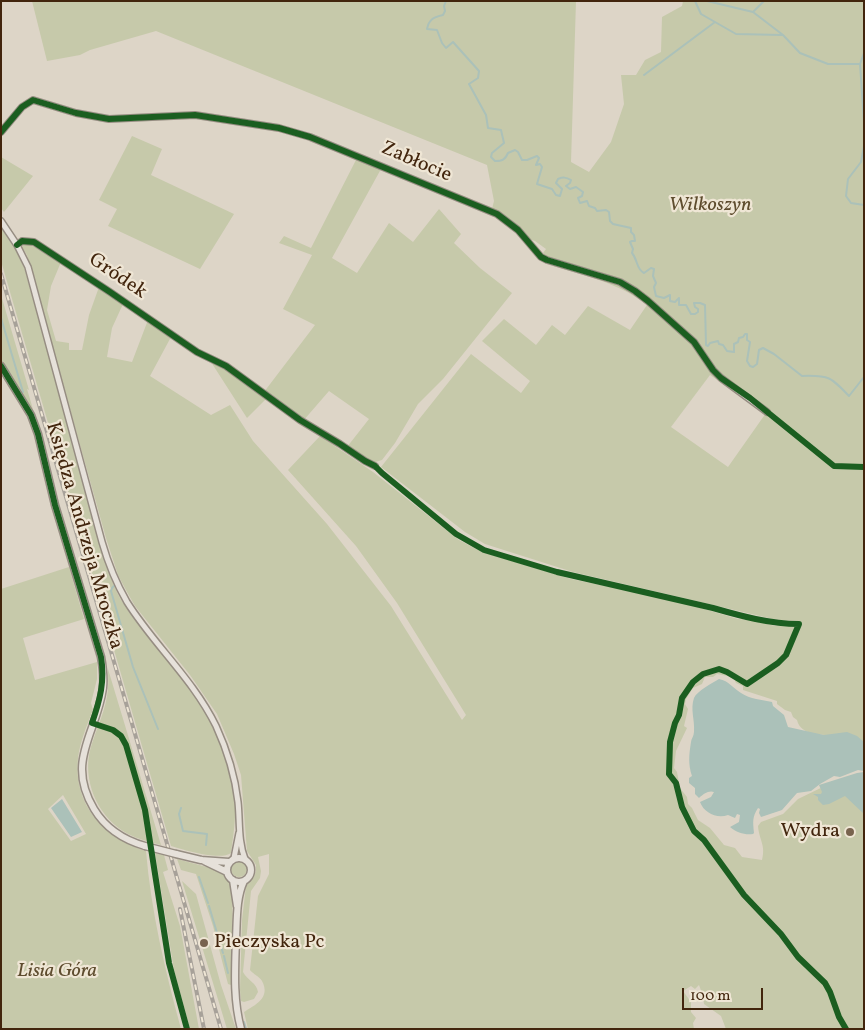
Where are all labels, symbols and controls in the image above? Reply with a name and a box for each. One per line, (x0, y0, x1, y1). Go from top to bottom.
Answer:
street label: Zabłocie (377, 137, 455, 189)
park label: Wilkoszyn (669, 194, 751, 218)
street label: Gródek (83, 249, 151, 305)
street label: Księdza Andrzeja Mroczka (39, 420, 127, 652)
place label: Wydra (781, 820, 840, 844)
marker: Wydra (844, 826, 856, 838)
place label: Pieczyska Pc (214, 931, 324, 955)
marker: Pieczyska Pc (198, 937, 210, 949)
park label: Lisia Góra (17, 960, 97, 984)
scale bar (685, 978, 766, 1010)
text: 100 m (690, 986, 730, 1007)

